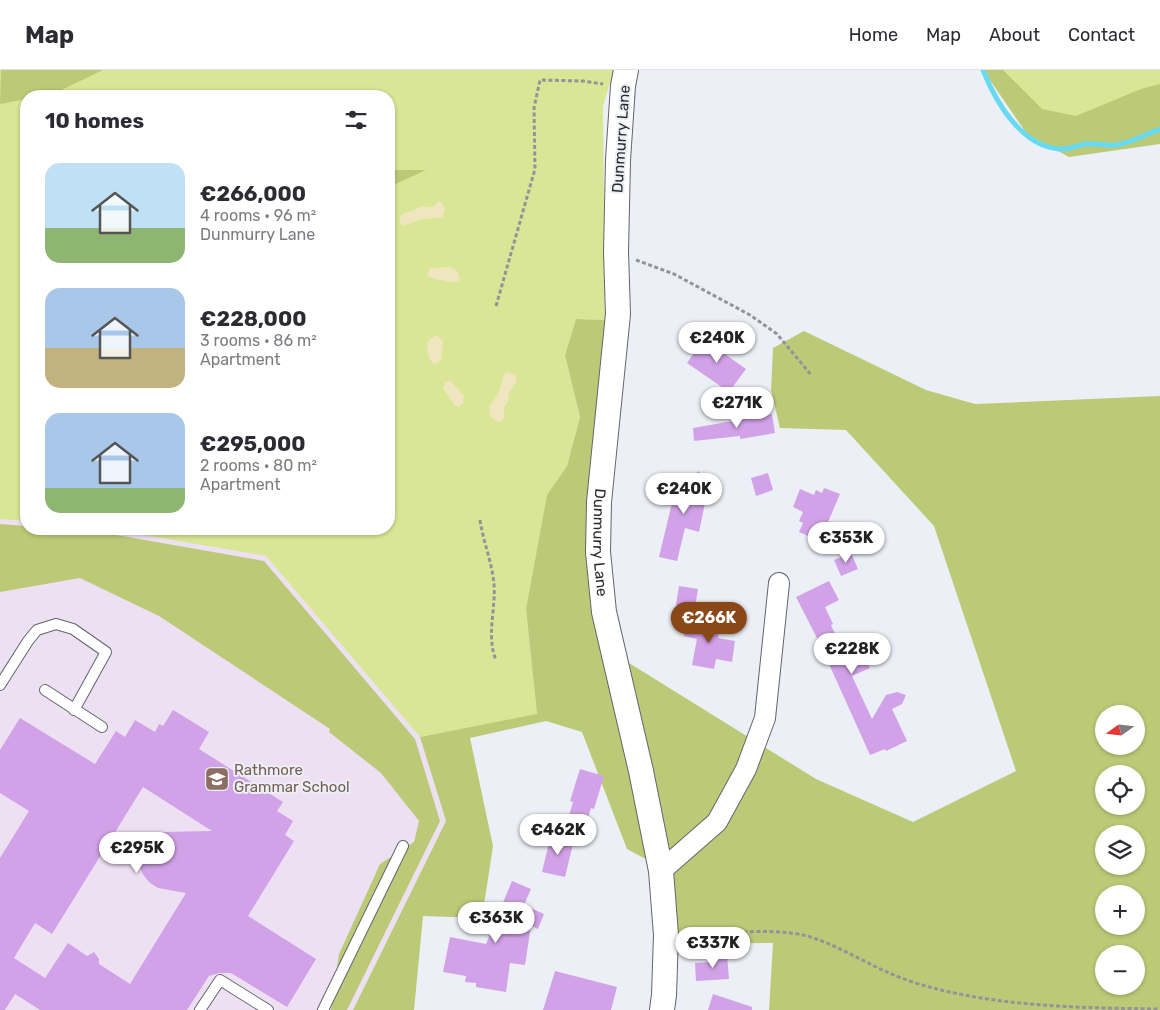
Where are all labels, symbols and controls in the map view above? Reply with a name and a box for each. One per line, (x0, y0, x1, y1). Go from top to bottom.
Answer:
text: Map (25, 21, 74, 49)
text: Home (849, 24, 898, 46)
text: Map (926, 24, 961, 46)
text: About (989, 24, 1040, 46)
text: Contact (1068, 24, 1135, 46)
street label: Dunmurry Lane (608, 85, 634, 193)
icon: filters (342, 106, 370, 134)
text: 10 homes (45, 108, 144, 133)
text: €266,000 (200, 181, 306, 206)
icon: home (85, 183, 145, 243)
text: 4 rooms · 96 m² (200, 206, 316, 225)
text: Dunmurry Lane (200, 225, 315, 244)
text: €228,000 (200, 306, 306, 331)
icon: home (85, 308, 145, 368)
pin: €240K (682, 322, 752, 364)
text: €240K (689, 328, 745, 347)
text: 3 rooms · 86 m² (200, 331, 317, 350)
text: Apartment (200, 350, 280, 369)
pin: €271K (702, 386, 772, 429)
text: €271K (712, 393, 762, 412)
text: €295,000 (200, 431, 306, 456)
icon: home (85, 433, 145, 493)
text: 2 rooms · 80 m² (200, 456, 317, 475)
pin: €240K (649, 472, 719, 515)
text: Apartment (200, 475, 280, 494)
text: €240K (656, 479, 712, 498)
street label: Dunmurry Lane (589, 488, 611, 597)
pin: €353K (811, 522, 881, 564)
text: €353K (819, 528, 873, 547)
pin: €266K (674, 602, 744, 644)
text: €266K (682, 608, 736, 627)
pin: €228K (817, 632, 887, 675)
text: €228K (825, 639, 879, 658)
north arrow (1095, 705, 1145, 755)
map controls (1095, 705, 1145, 995)
place label: Rathmore Grammar School (234, 761, 350, 796)
button: locate (1095, 765, 1145, 815)
school or university icon: Rathmore Grammar School (204, 766, 230, 792)
pin: €462K (523, 814, 593, 856)
text: €462K (531, 820, 585, 839)
button: layers (1095, 825, 1145, 875)
pin: €295K (102, 832, 172, 874)
text: €295K (110, 838, 164, 857)
button: + (1095, 885, 1145, 935)
pin: €363K (461, 902, 531, 944)
text: €363K (469, 908, 523, 927)
pin: €337K (678, 926, 748, 969)
text: €337K (686, 933, 740, 952)
button: − (1095, 945, 1145, 995)

